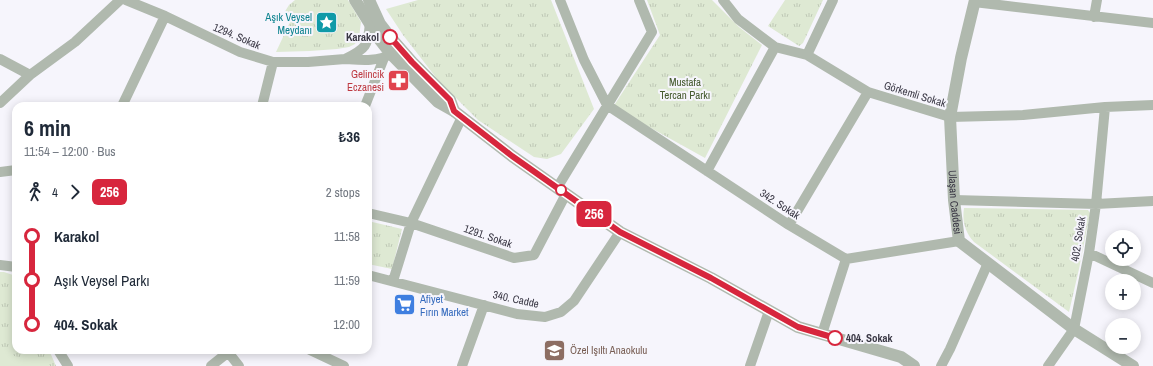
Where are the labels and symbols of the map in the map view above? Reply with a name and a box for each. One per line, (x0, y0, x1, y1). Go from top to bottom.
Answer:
place label: Aşık Veysel Meydanı (264, 10, 312, 37)
place icon: Aşık Veysel Meydanı (314, 10, 340, 36)
street label: 1294. Sokak (211, 20, 263, 52)
marker: Karakol (382, 29, 398, 45)
place label: Karakol (346, 30, 379, 44)
place label: Gelincik Eczanesi (347, 67, 384, 94)
pharmacy icon: Gelincik Eczanesi (386, 67, 412, 93)
park label: Mustafa Tercan Parkı (660, 75, 710, 102)
street label: Görkemli Sokak (882, 78, 948, 110)
street label: Ulaşan Caddesi (946, 170, 965, 235)
unlabelled marker (555, 184, 567, 196)
street label: 342. Sokak (757, 186, 803, 222)
line badge: 256 (571, 201, 617, 227)
street label: 402. Sokak (1068, 215, 1089, 262)
street label: 1291. Sokak (462, 221, 514, 251)
street label: 340. Cadde (492, 287, 540, 311)
supermarket icon: Afiyet Fırın Market (392, 292, 418, 318)
place label: Afiyet Fırın Market (419, 292, 469, 319)
marker: 404. Sokak (827, 330, 843, 346)
place label: 404. Sokak (846, 331, 894, 345)
school or university icon: Özel Işıltı Anaokulu (541, 337, 567, 363)
place label: Özel Işıltı Anaokulu (570, 343, 647, 357)

